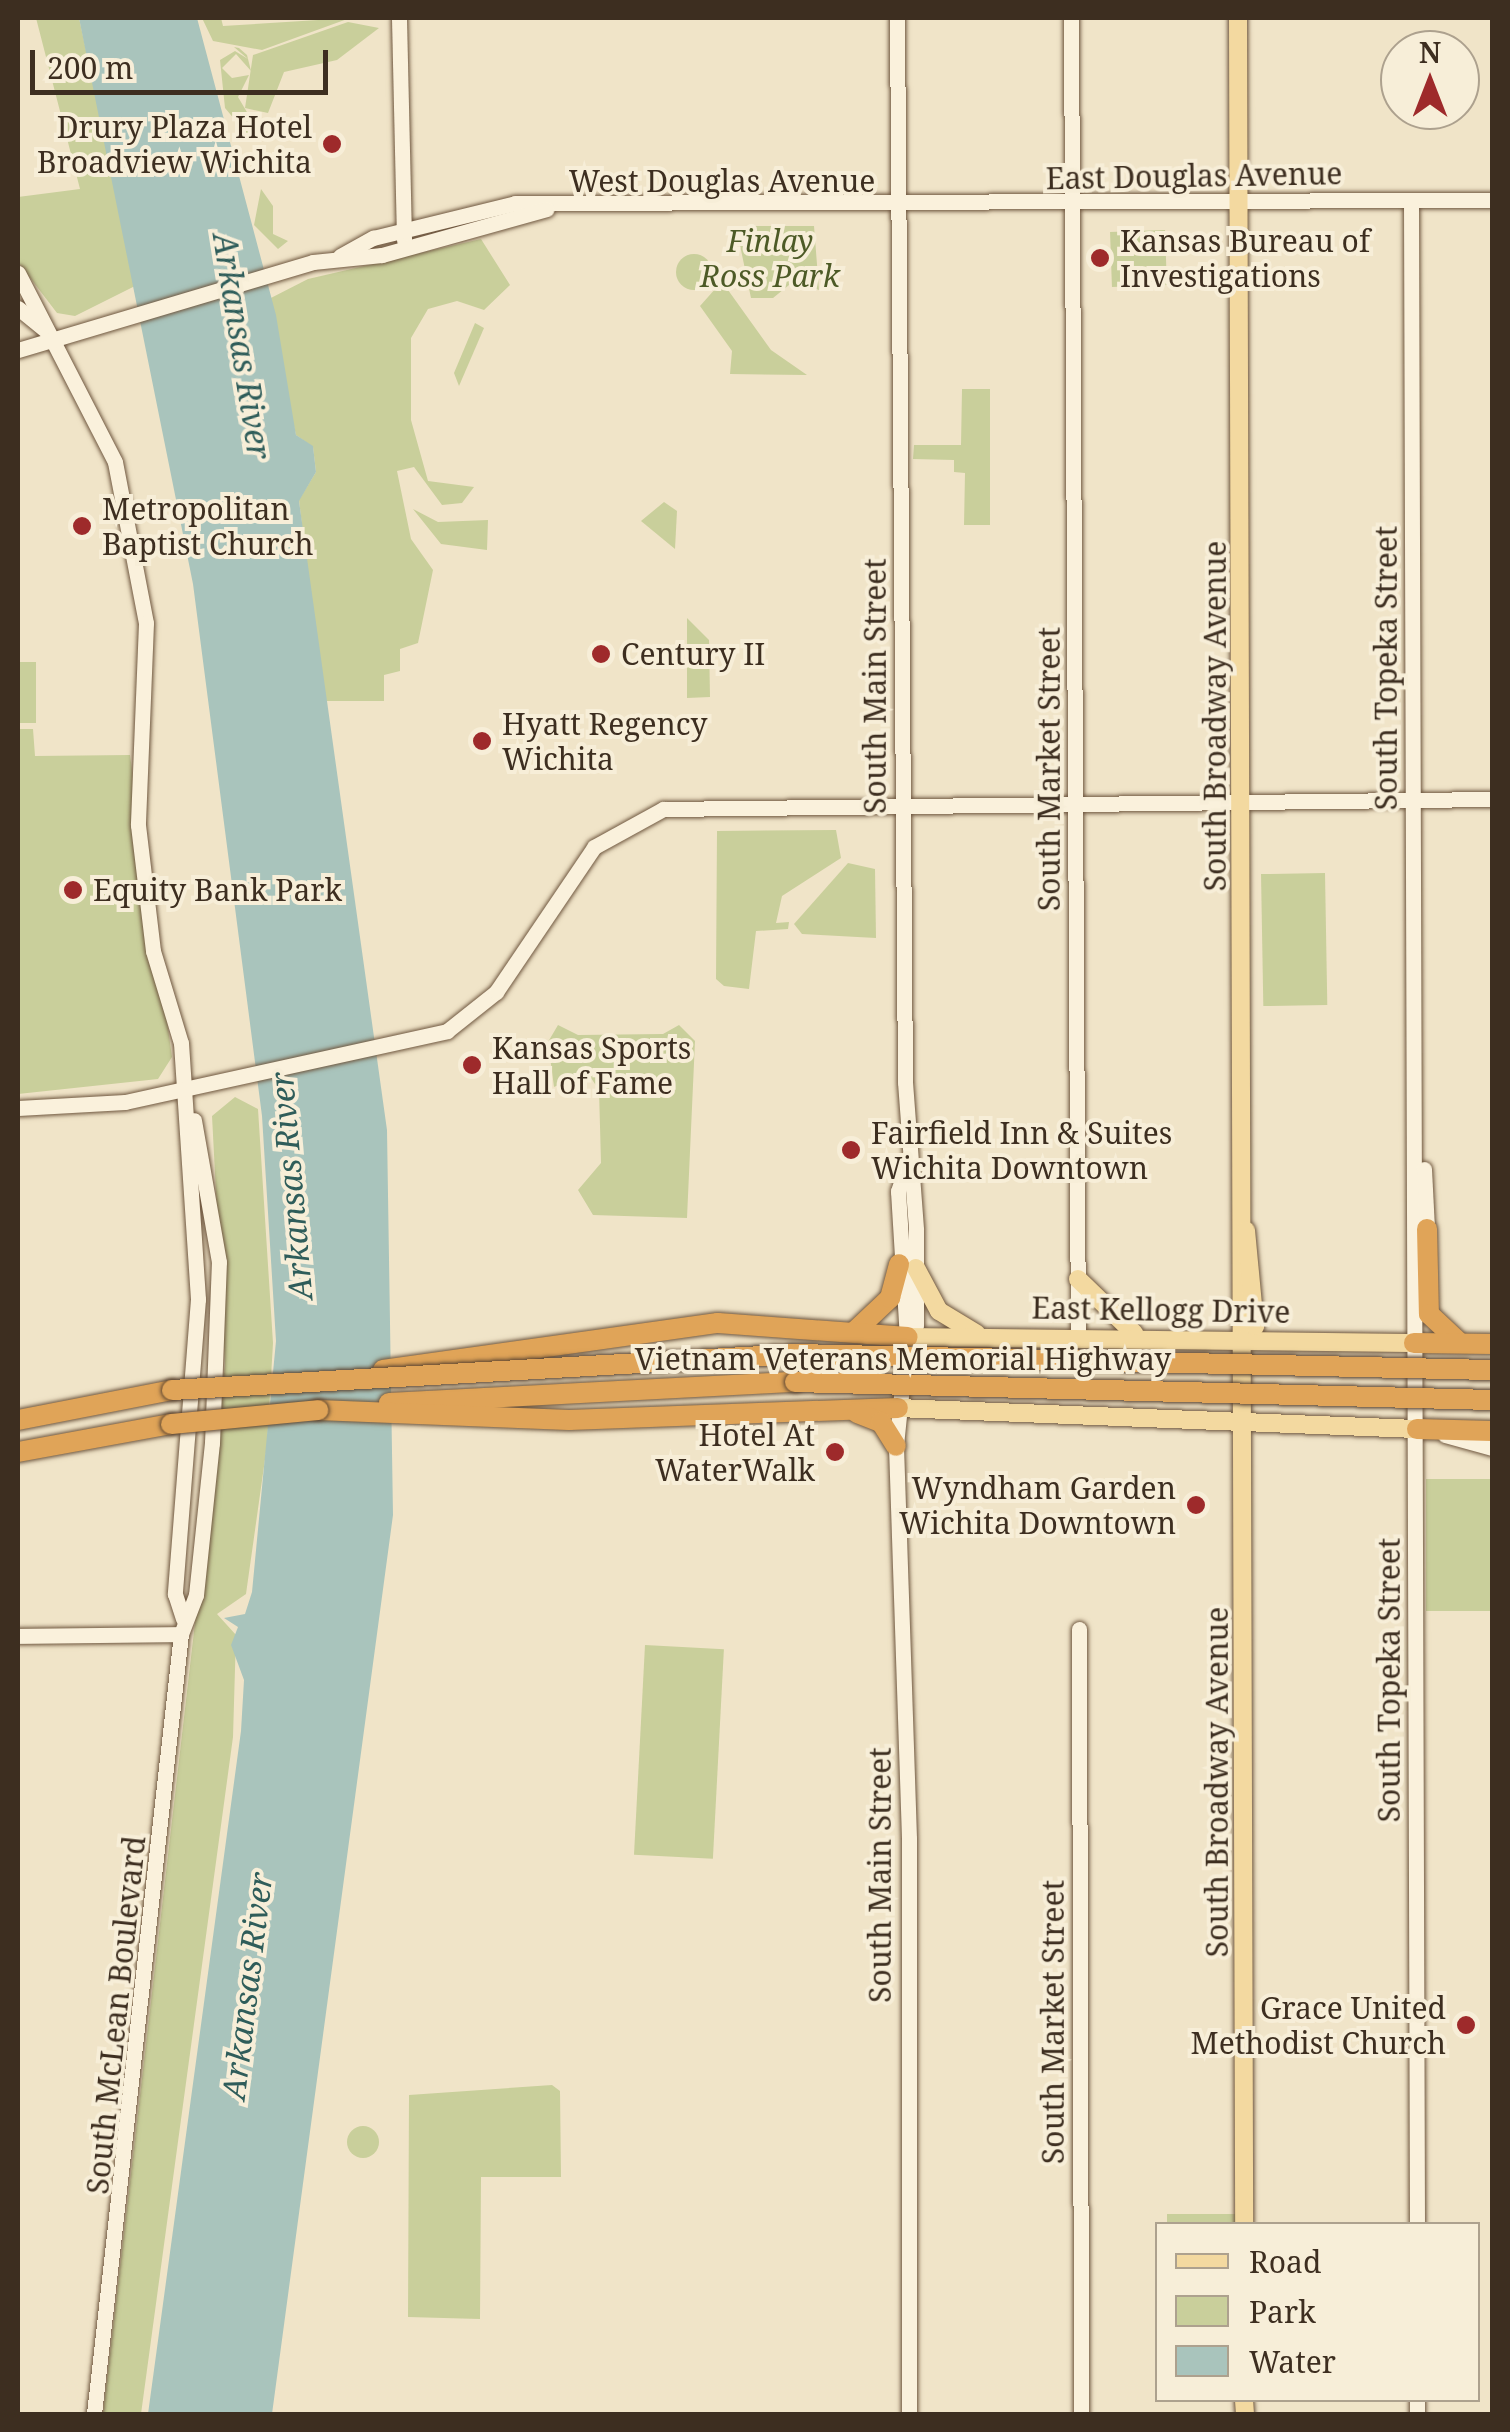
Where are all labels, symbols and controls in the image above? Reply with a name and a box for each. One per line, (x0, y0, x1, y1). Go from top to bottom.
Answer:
scale bar (35, 30, 332, 92)
north arrow (1380, 30, 1480, 130)
text: N (1419, 33, 1441, 71)
text: 200 m (47, 47, 133, 88)
place label: Drury Plaza Hotel Broadview Wichita (37, 109, 312, 180)
marker: Drury Plaza Hotel Broadview Wichita (321, 133, 343, 155)
street label: East Douglas Avenue (1045, 155, 1343, 197)
street label: West Douglas Avenue (569, 163, 875, 199)
park label: Finlay Ross Park (700, 223, 840, 294)
place label: Kansas Bureau of Investigations (1120, 223, 1370, 294)
water label: Arkansas River (205, 230, 279, 462)
marker: Kansas Bureau of Investigations (1089, 247, 1111, 269)
place label: Metropolitan Baptist Church (102, 491, 313, 562)
marker: Metropolitan Baptist Church (71, 515, 93, 537)
street label: South Topeka Street (1368, 526, 1404, 810)
street label: South Broadway Avenue (1197, 541, 1233, 891)
street label: South Main Street (857, 558, 893, 814)
street label: South Market Street (1031, 627, 1067, 911)
place label: Century II (621, 636, 765, 672)
marker: Century II (590, 643, 612, 665)
place label: Hyatt Regency Wichita (502, 706, 708, 776)
marker: Hyatt Regency Wichita (471, 730, 493, 752)
place label: Equity Bank Park (93, 872, 342, 908)
marker: Equity Bank Park (62, 879, 84, 901)
place label: Kansas Sports Hall of Fame (492, 1030, 691, 1100)
marker: Kansas Sports Hall of Fame (461, 1054, 483, 1076)
water label: Arkansas River (262, 1070, 320, 1302)
place label: Fairfield Inn & Suites Wichita Downtown (871, 1115, 1172, 1186)
marker: Fairfield Inn & Suites Wichita Downtown (840, 1139, 862, 1161)
street label: East Kellogg Drive (1031, 1290, 1291, 1330)
street label: Vietnam Veterans Memorial Highway (635, 1341, 1171, 1377)
place label: Hotel At WaterWalk (655, 1417, 815, 1488)
marker: Hotel At WaterWalk (824, 1441, 846, 1463)
place label: Wyndham Garden Wichita Downtown (899, 1470, 1176, 1540)
marker: Wyndham Garden Wichita Downtown (1185, 1494, 1207, 1516)
street label: South Topeka Street (1371, 1538, 1407, 1822)
street label: South Broadway Avenue (1199, 1607, 1235, 1957)
street label: South Main Street (862, 1747, 898, 2003)
street label: South McLean Boulevard (79, 1834, 153, 2196)
water label: Arkansas River (214, 1870, 280, 2102)
street label: South Market Street (1035, 1880, 1071, 2164)
place label: Grace United Methodist Church (1191, 1990, 1446, 2060)
marker: Grace United Methodist Church (1455, 2014, 1477, 2036)
legend (1155, 2222, 1480, 2402)
text: Road (1249, 2241, 1321, 2282)
text: Park (1249, 2291, 1316, 2332)
text: Water (1249, 2341, 1336, 2382)

